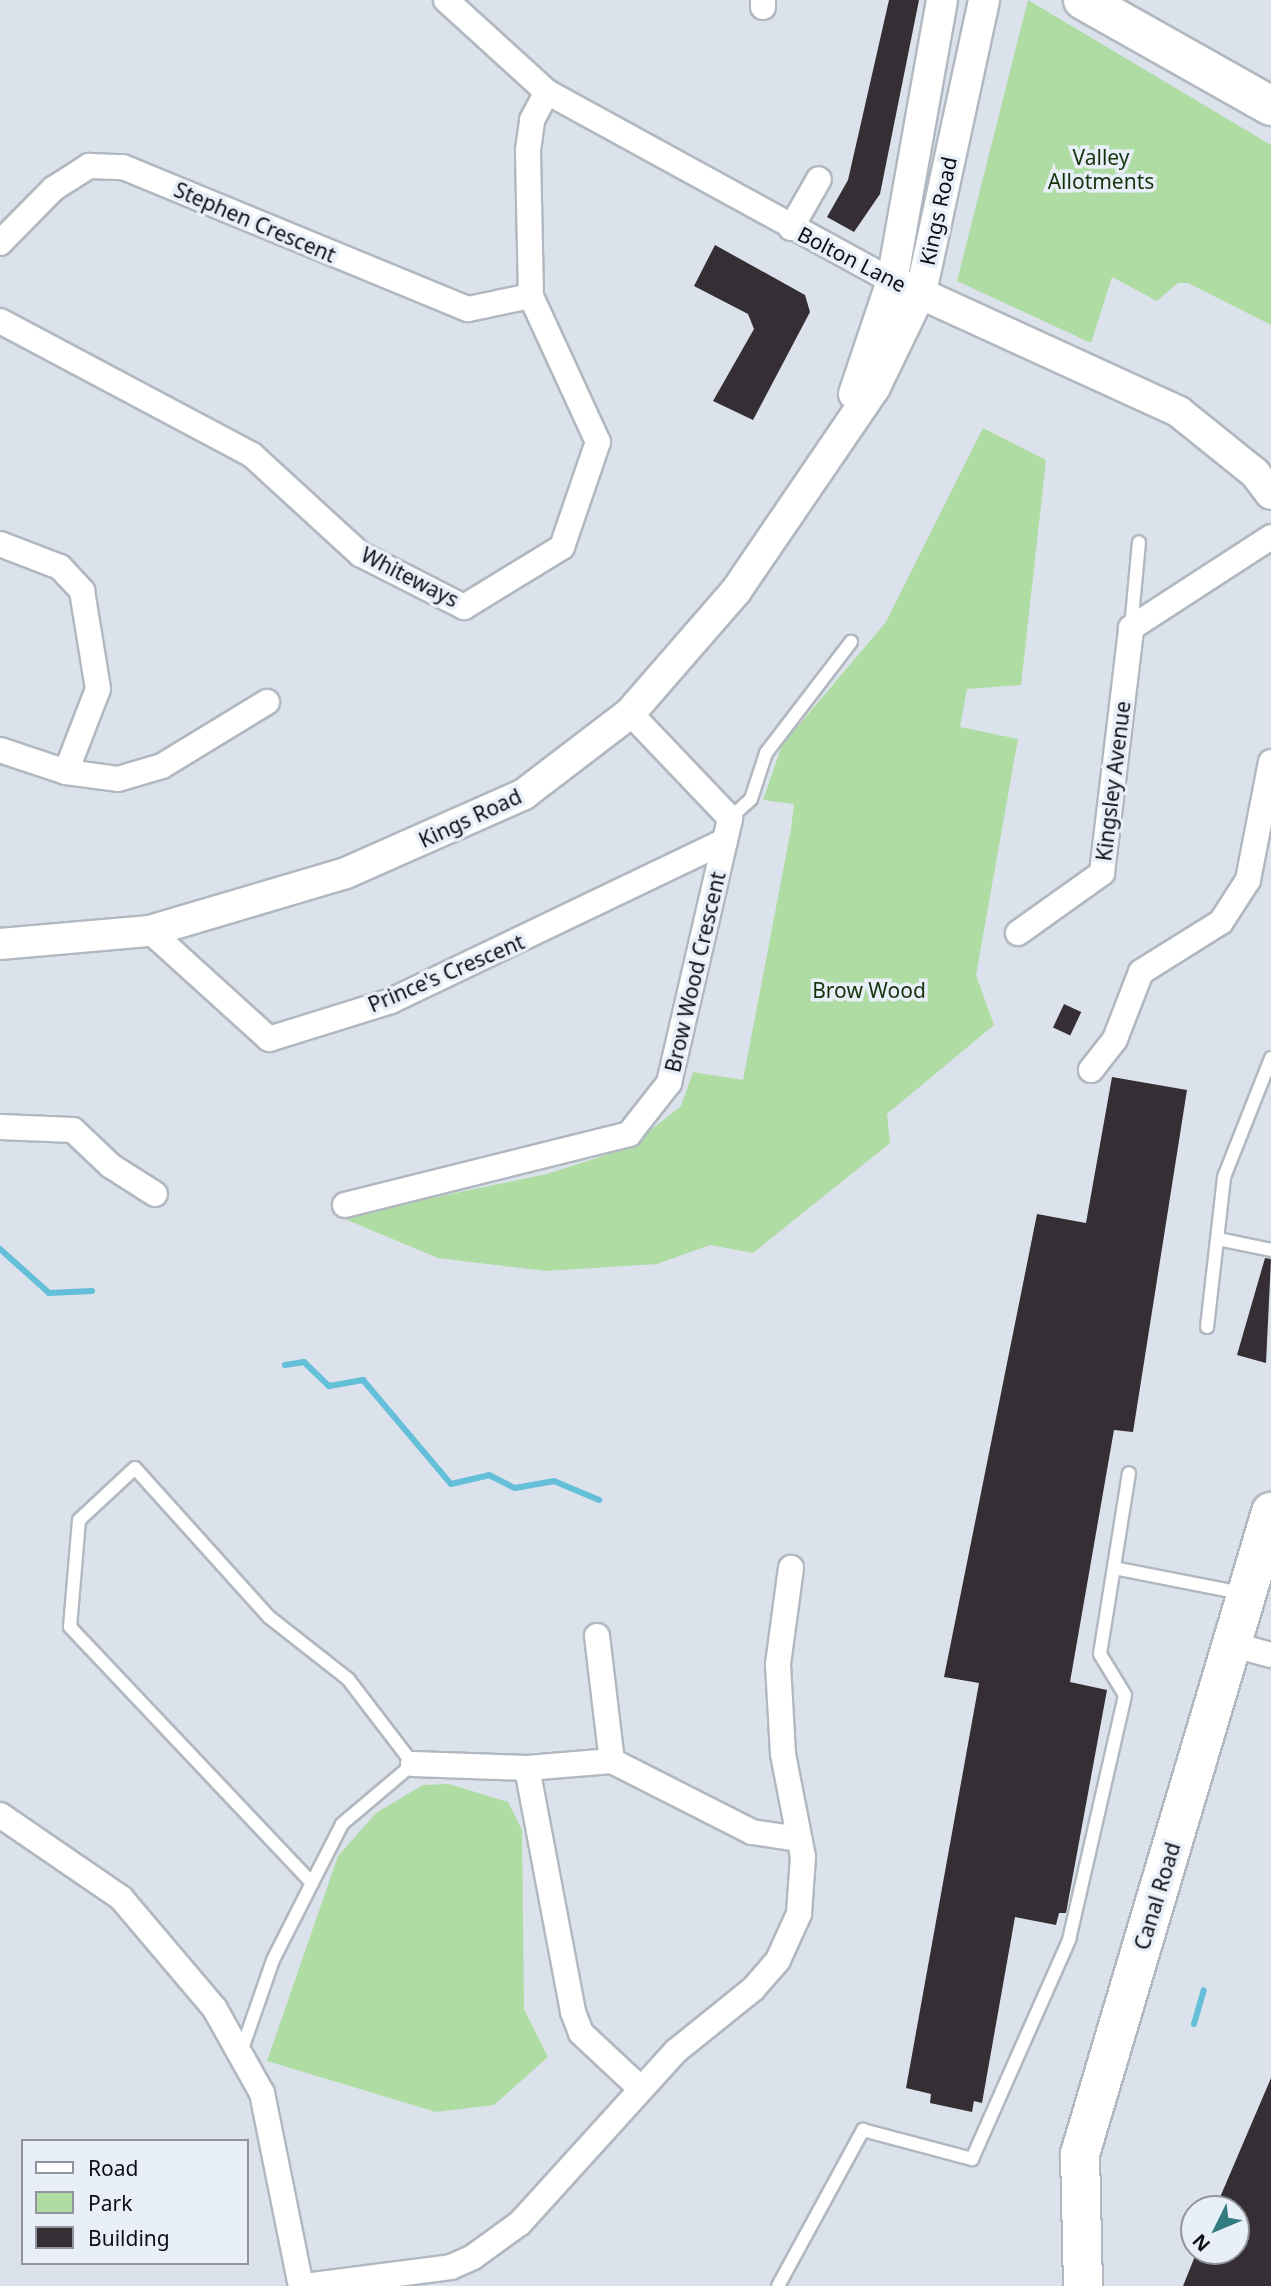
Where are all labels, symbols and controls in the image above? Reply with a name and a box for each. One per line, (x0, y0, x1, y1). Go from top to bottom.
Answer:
park label: Valley Allotments (1048, 144, 1154, 194)
street label: Kings Road (914, 154, 962, 268)
street label: Stephen Crescent (170, 177, 340, 267)
street label: Bolton Lane (794, 221, 910, 297)
street label: Whiteways (357, 542, 463, 612)
street label: Kingsley Avenue (1091, 700, 1135, 862)
street label: Kings Road (415, 783, 525, 853)
street label: Brow Wood Crescent (660, 869, 730, 1075)
street label: Prince's Crescent (364, 929, 528, 1017)
park label: Brow Wood (812, 977, 926, 1003)
street label: Canal Road (1129, 1839, 1185, 1953)
legend (21, 2139, 248, 2265)
text: Road (88, 2154, 138, 2182)
text: Park (88, 2189, 132, 2217)
north arrow (1180, 2195, 1250, 2265)
text: Building (88, 2224, 170, 2252)
text: N (1186, 2228, 1216, 2257)

